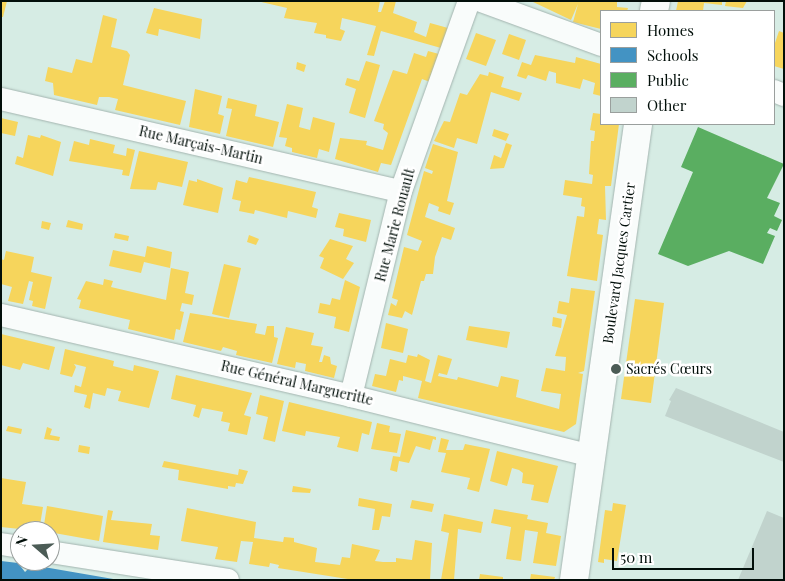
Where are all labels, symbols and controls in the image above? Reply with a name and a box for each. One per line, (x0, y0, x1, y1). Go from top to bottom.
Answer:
legend (600, 10, 775, 125)
text: Homes (647, 20, 694, 40)
text: Schools (647, 45, 699, 65)
text: Public (647, 70, 689, 90)
text: Other (647, 95, 687, 115)
street label: Rue Marçais-Martin (137, 123, 265, 167)
street label: Rue Marie Rouault (372, 166, 418, 284)
street label: Boulevard Jacques Cartier (599, 181, 639, 345)
street label: Rue Général Margueritte (219, 357, 375, 409)
place label: Sacrés Cœurs (626, 361, 712, 377)
marker: Sacrés Cœurs (610, 363, 622, 375)
north arrow (10, 521, 60, 571)
text: N (11, 533, 32, 549)
scale bar (615, 538, 758, 570)
text: 50 m (620, 547, 652, 567)

